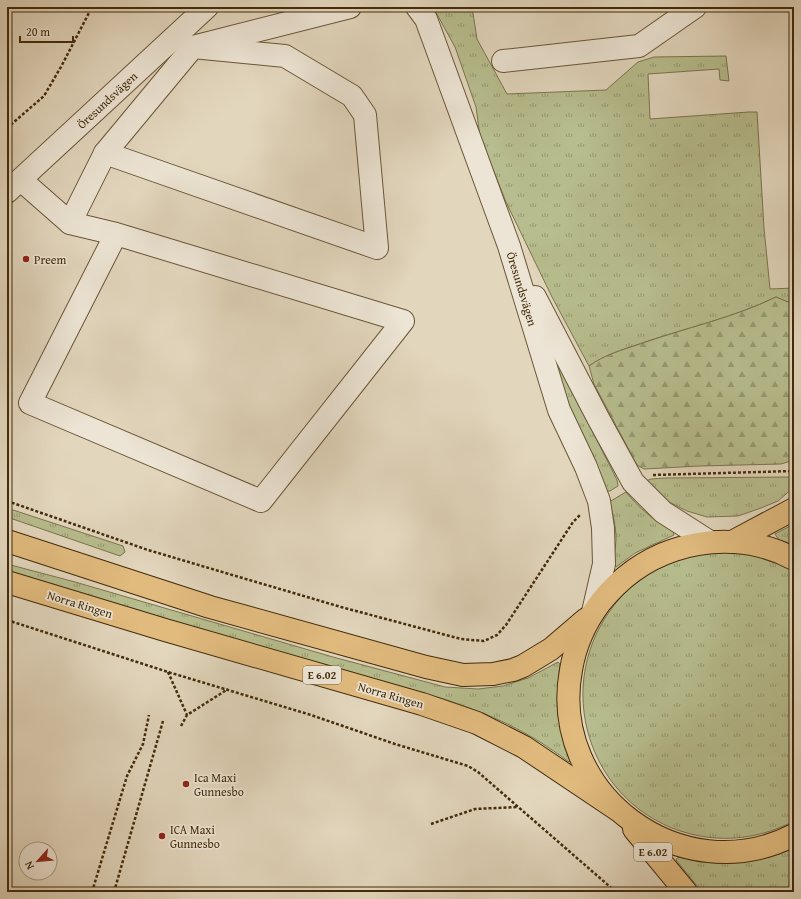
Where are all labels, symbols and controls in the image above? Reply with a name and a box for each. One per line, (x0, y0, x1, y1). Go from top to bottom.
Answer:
scale bar (20, 18, 73, 44)
text: 20 m (26, 23, 50, 40)
street label: Öresundsvägen (73, 67, 141, 132)
street label: Öresundsvägen (503, 250, 541, 328)
place label: Preem (34, 251, 66, 268)
marker: Preem (21, 254, 31, 264)
street label: Norra Ringen (45, 586, 115, 622)
road number: E 6.02 (303, 666, 341, 684)
street label: Norra Ringen (356, 678, 426, 713)
place label: Ica Maxi Gunnesbo (194, 769, 244, 800)
marker: Ica Maxi Gunnesbo (181, 779, 191, 789)
place label: ICA Maxi Gunnesbo (170, 821, 220, 852)
marker: ICA Maxi Gunnesbo (157, 831, 167, 841)
north arrow (18, 841, 58, 881)
road number: E 6.02 (634, 843, 672, 861)
text: N (20, 858, 38, 872)

